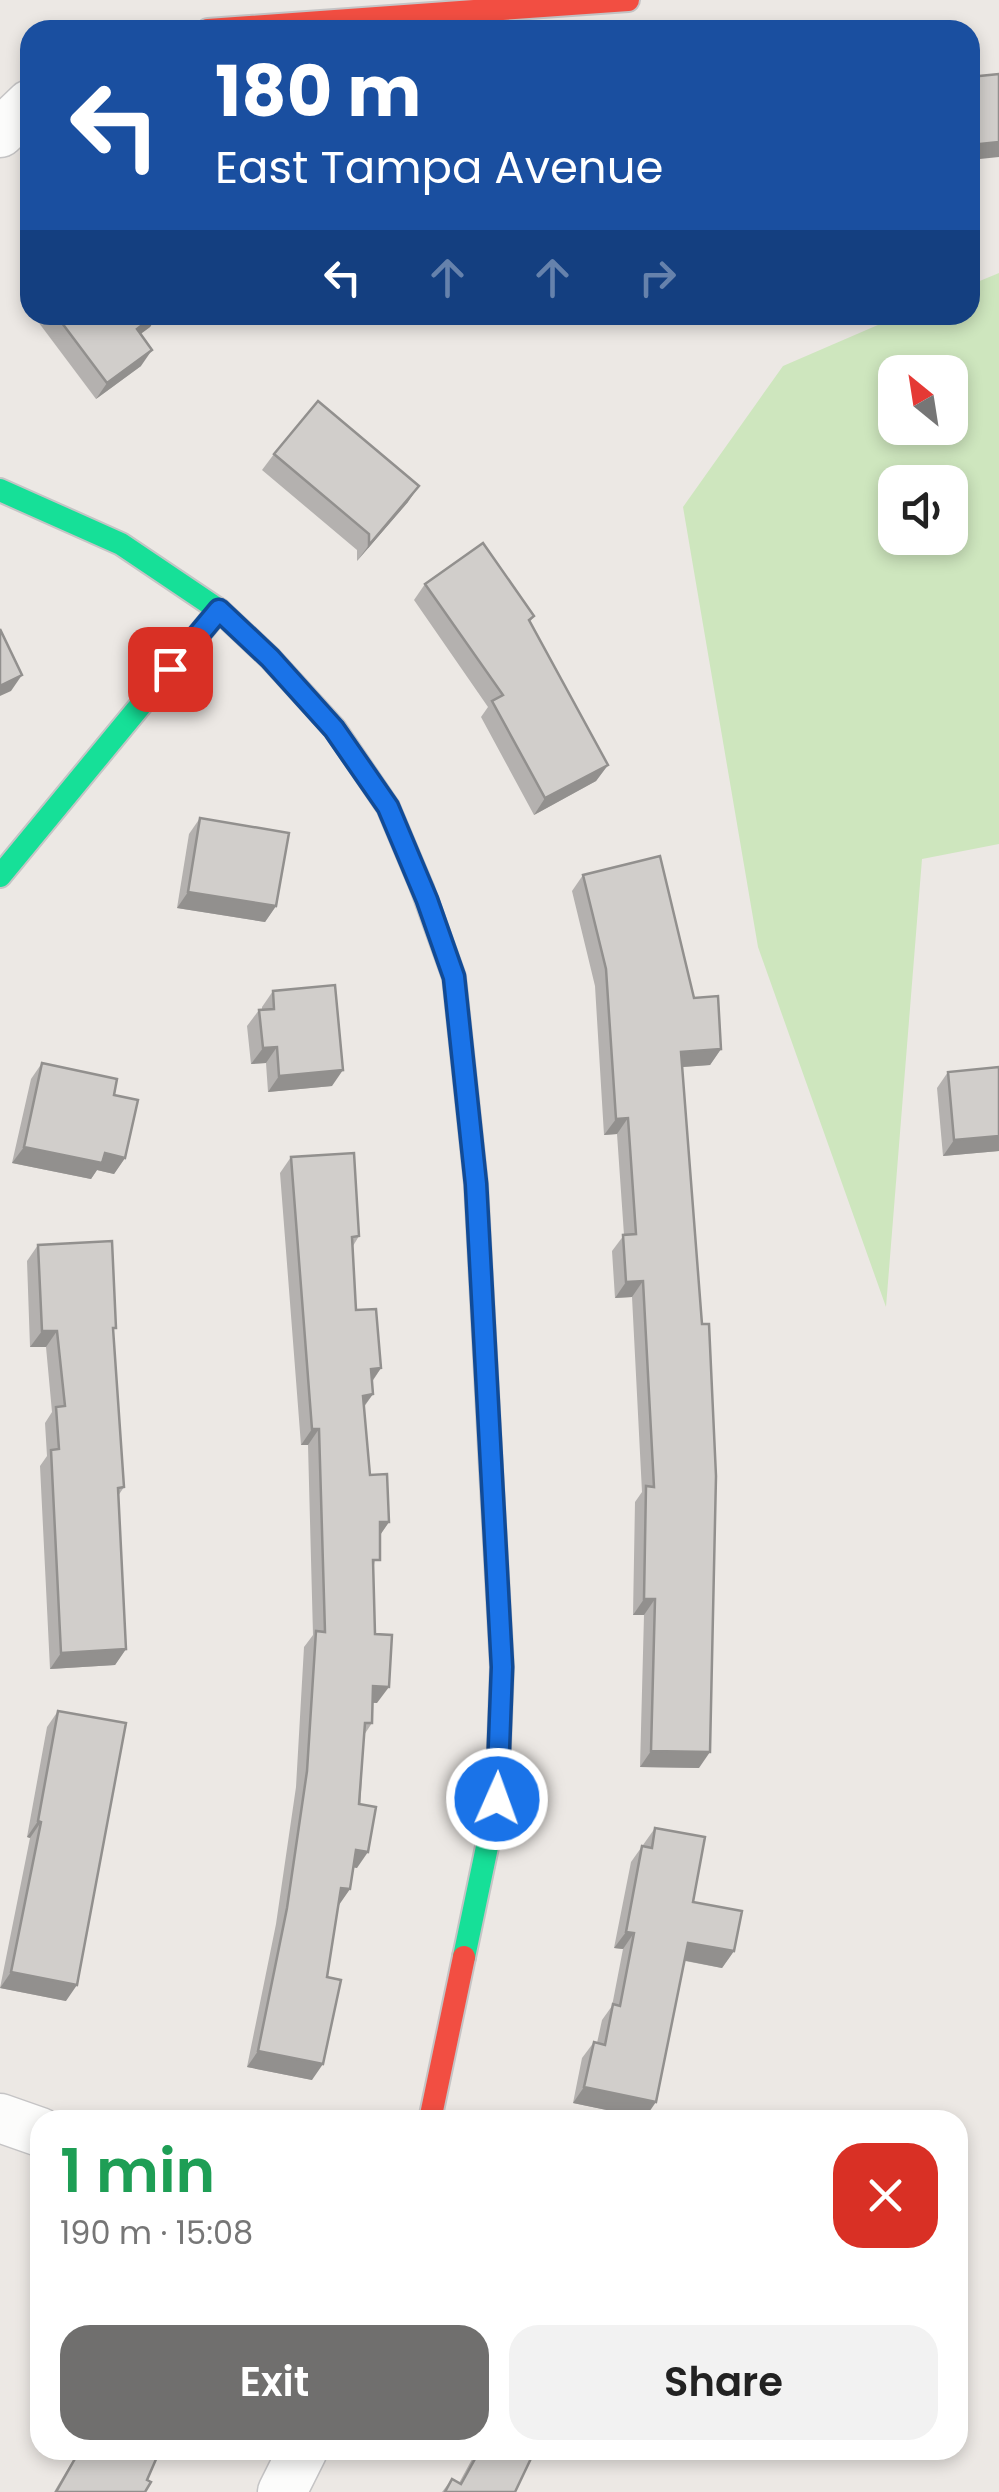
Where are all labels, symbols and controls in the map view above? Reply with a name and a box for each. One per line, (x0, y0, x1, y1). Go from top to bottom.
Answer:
text: 180 m (215, 42, 421, 141)
icon: left (50, 60, 180, 190)
text: East Tampa Avenue (215, 136, 663, 199)
icon: left (315, 250, 370, 305)
icon: ahead (420, 250, 475, 305)
icon: ahead (525, 250, 580, 305)
icon: right (630, 250, 685, 305)
north arrow (878, 355, 968, 445)
map controls (878, 355, 968, 555)
button: sound (878, 465, 968, 555)
pin (128, 627, 213, 712)
icon: arrive (143, 642, 198, 697)
position arrow (445, 1747, 549, 1851)
text: 1 min (60, 2129, 215, 2213)
button: close (833, 2143, 938, 2248)
text: 190 m · 15:08 (60, 2210, 253, 2255)
button: Exit (60, 2325, 489, 2440)
button: Share (509, 2325, 938, 2440)

